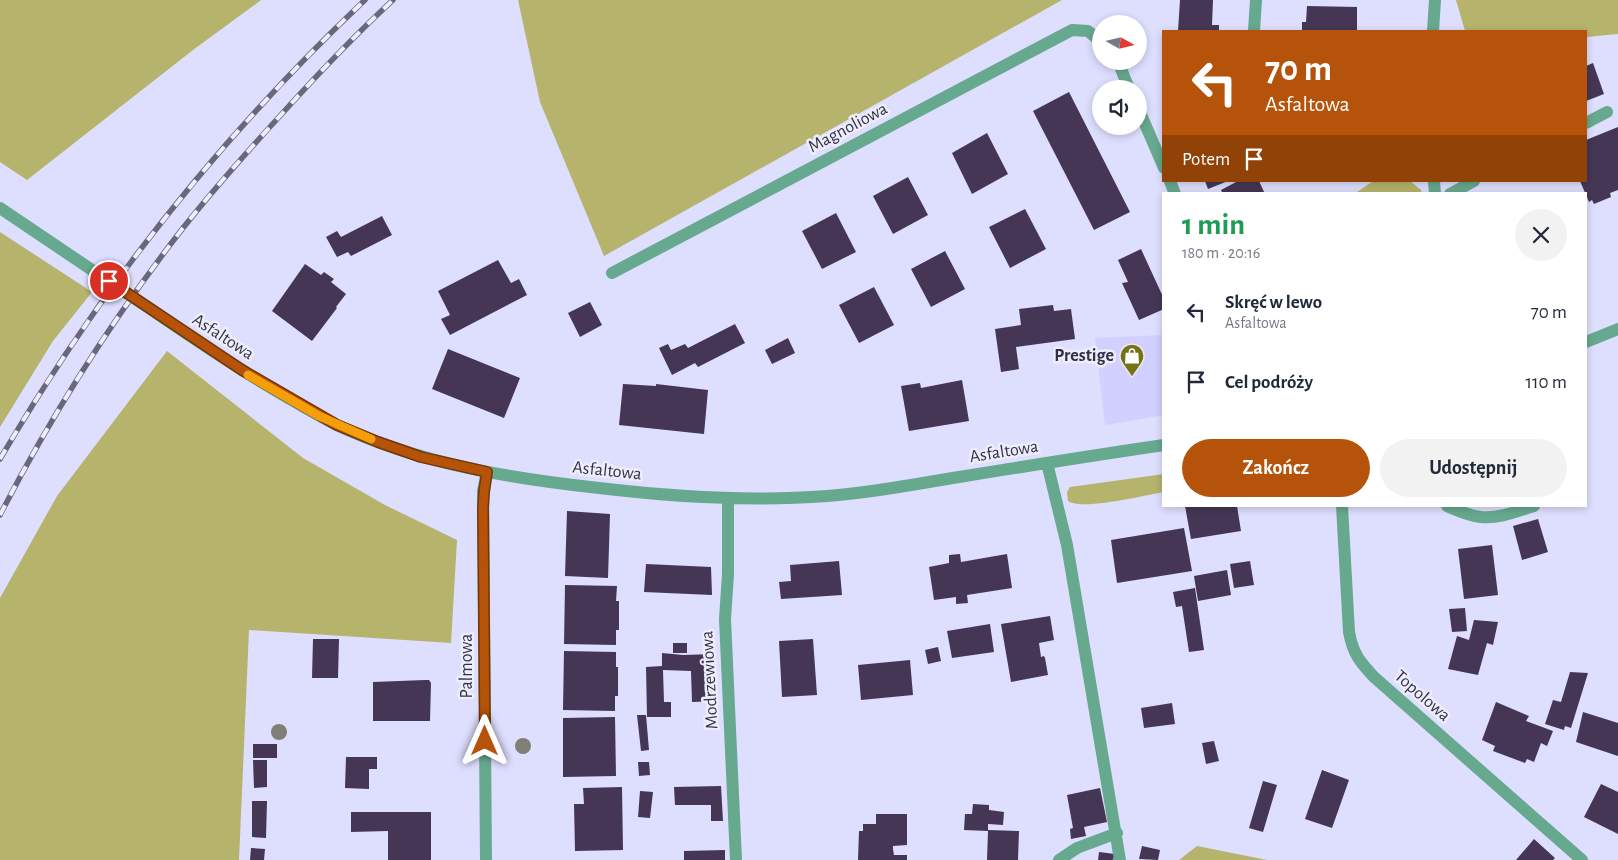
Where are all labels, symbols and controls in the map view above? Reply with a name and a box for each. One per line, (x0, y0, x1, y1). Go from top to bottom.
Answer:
north arrow (1092, 15, 1148, 70)
map controls (1092, 15, 1147, 135)
icon: left (1182, 50, 1247, 115)
text: 70 m (1265, 52, 1332, 87)
button: sound (1092, 80, 1147, 135)
text: Asfaltowa (1265, 93, 1350, 115)
street label: Magnoliowa (805, 100, 891, 156)
icon: arrive (1240, 145, 1268, 173)
text: Potem (1182, 150, 1230, 169)
button: close (1515, 209, 1567, 261)
text: 1 min (1182, 210, 1245, 240)
text: 180 m · 20:16 (1182, 245, 1260, 261)
pin (88, 260, 130, 302)
icon: arrive (95, 267, 123, 295)
text: Skręć w lewo (1225, 293, 1322, 312)
icon: left (1182, 298, 1210, 326)
text: 70 m (1531, 303, 1567, 322)
street label: Asfaltowa (189, 311, 257, 363)
text: Asfaltowa (1225, 315, 1287, 331)
shop icon: Prestige (1119, 343, 1145, 377)
place label: Prestige (1054, 347, 1114, 365)
icon: arrive (1182, 368, 1210, 396)
text: Cel podróży (1225, 373, 1313, 392)
text: 110 m (1526, 373, 1567, 392)
street label: Asfaltowa (968, 438, 1040, 466)
button: Zakończ (1182, 439, 1370, 497)
button: Udostępnij (1380, 439, 1567, 497)
street label: Asfaltowa (572, 458, 642, 484)
street label: Modrzewiowa (698, 630, 722, 730)
street label: Palmowa (458, 634, 476, 698)
street label: Topolowa (1391, 667, 1453, 725)
position arrow (458, 714, 510, 766)

